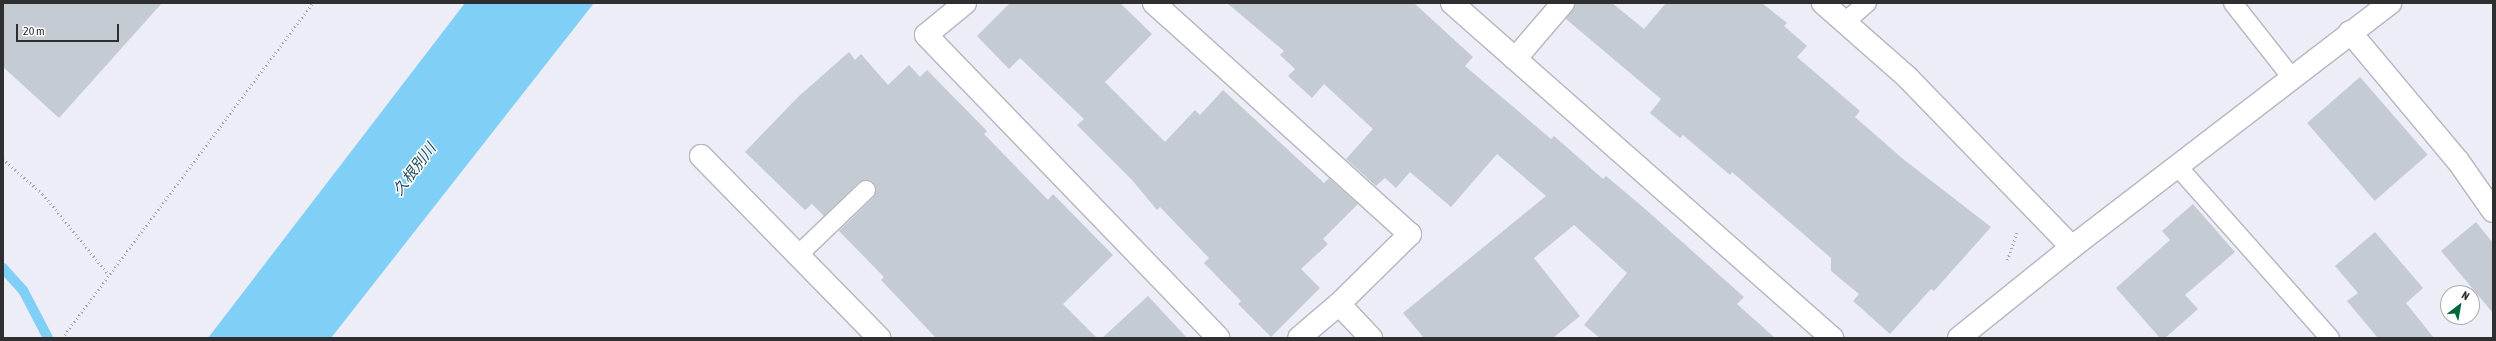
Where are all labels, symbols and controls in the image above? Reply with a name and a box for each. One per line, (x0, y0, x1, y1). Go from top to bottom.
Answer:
scale bar (18, 16, 121, 42)
text: 20 m (23, 24, 45, 38)
water label: 久根別川 (389, 140, 439, 198)
north arrow (2440, 285, 2480, 325)
text: N (2460, 289, 2472, 302)

